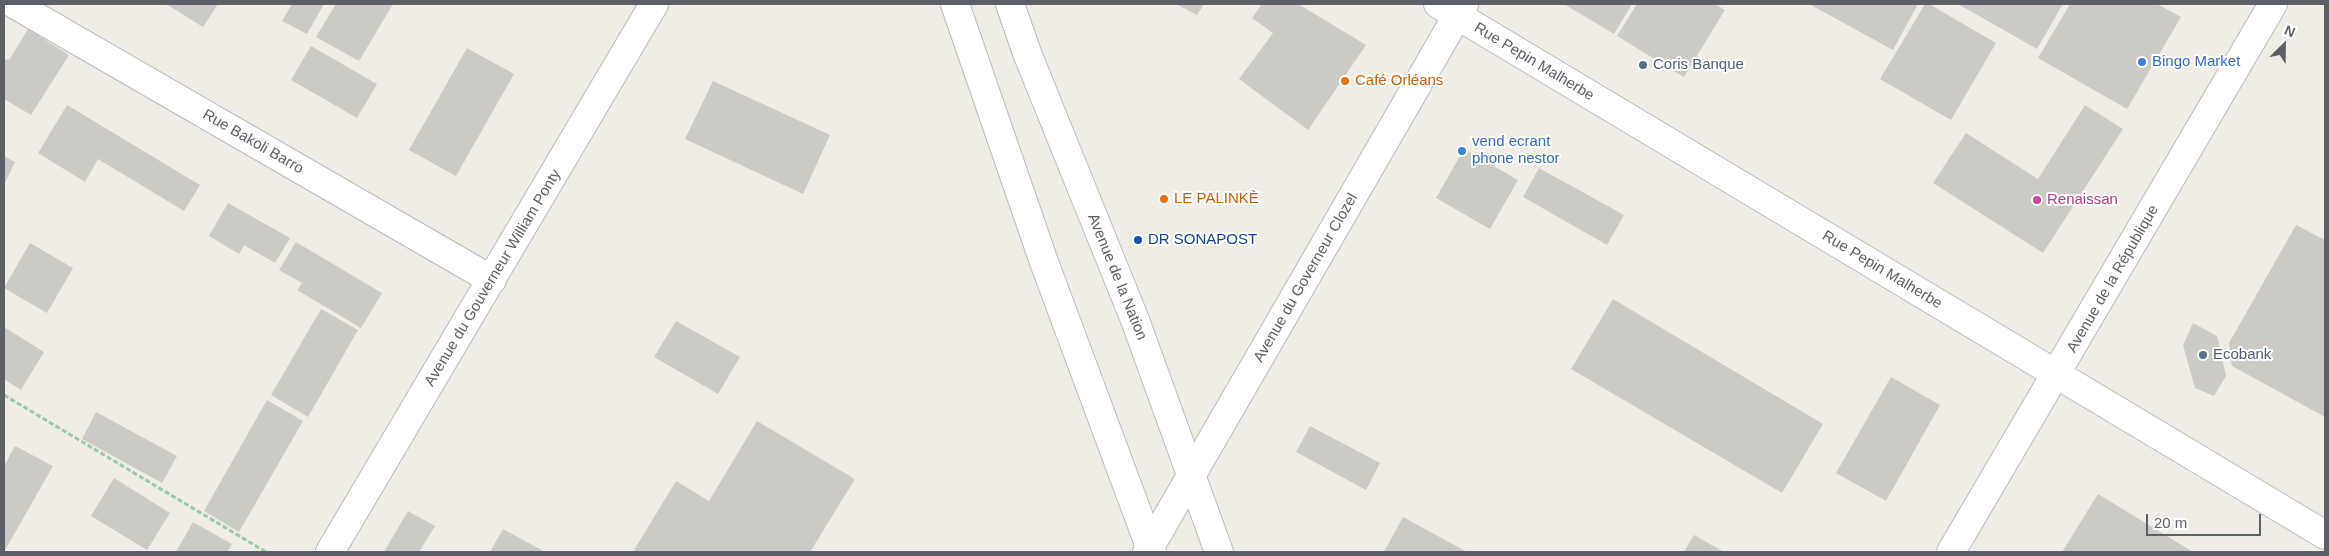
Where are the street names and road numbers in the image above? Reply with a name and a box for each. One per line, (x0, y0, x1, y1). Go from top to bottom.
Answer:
street label: Rue Pepin Malherbe (1471, 19, 1597, 105)
street label: Rue Bakoli Barro (199, 106, 307, 178)
street label: Avenue du Gouverneur William Ponty (421, 166, 565, 390)
street label: Avenue du Governeur Clozel (1250, 190, 1362, 366)
street label: Avenue de la République (2063, 202, 2163, 356)
street label: Avenue de la Nation (1083, 211, 1151, 343)
street label: Rue Pepin Malherbe (1819, 227, 1945, 313)

